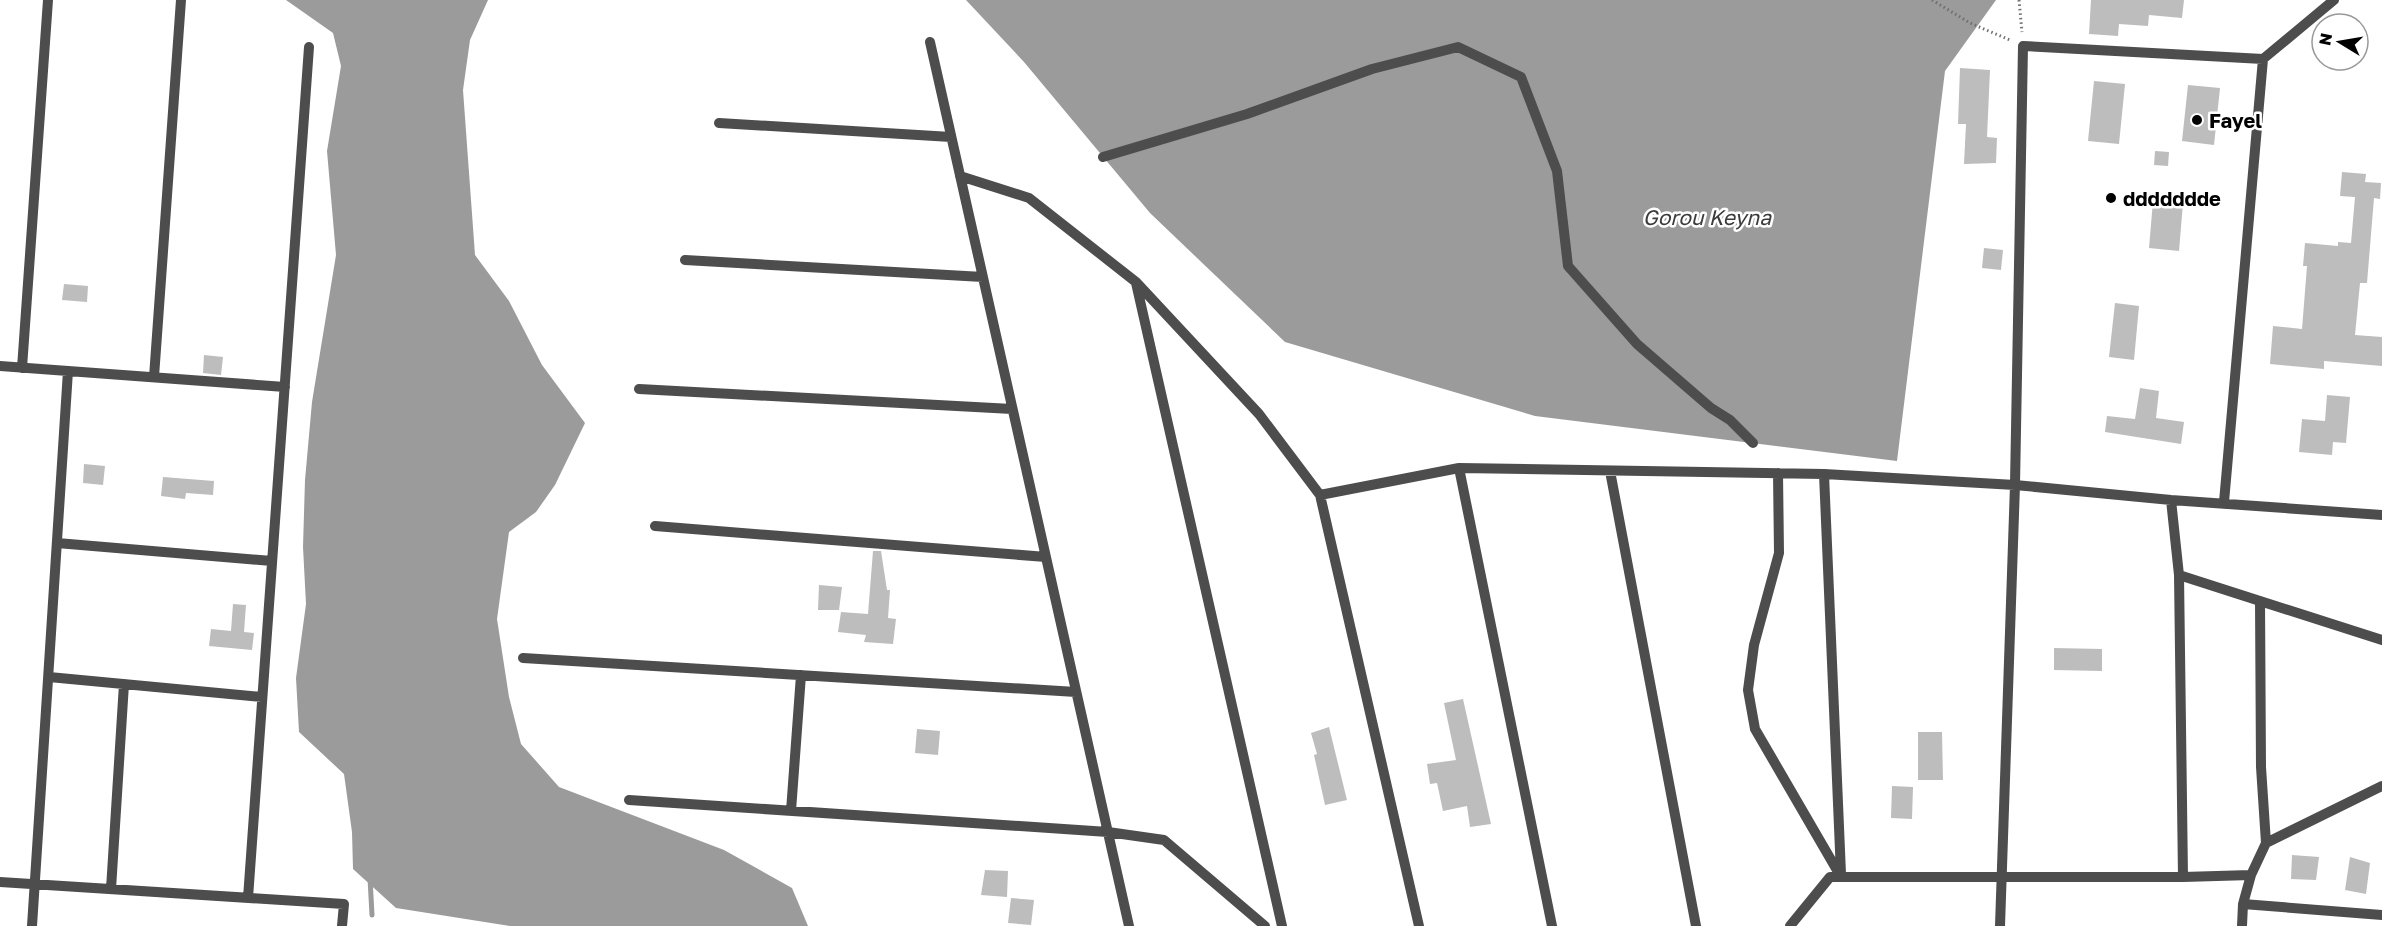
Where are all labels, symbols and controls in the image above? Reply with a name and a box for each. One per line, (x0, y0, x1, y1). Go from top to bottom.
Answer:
north arrow (2310, 12, 2370, 72)
text: N (2314, 31, 2336, 47)
place label: Fayel (2209, 108, 2262, 132)
marker: Fayel (2190, 113, 2204, 127)
place label: ddddddde (2123, 186, 2221, 210)
marker: ddddddde (2104, 191, 2118, 205)
water label: Gorou Keyna (1643, 204, 1772, 230)

